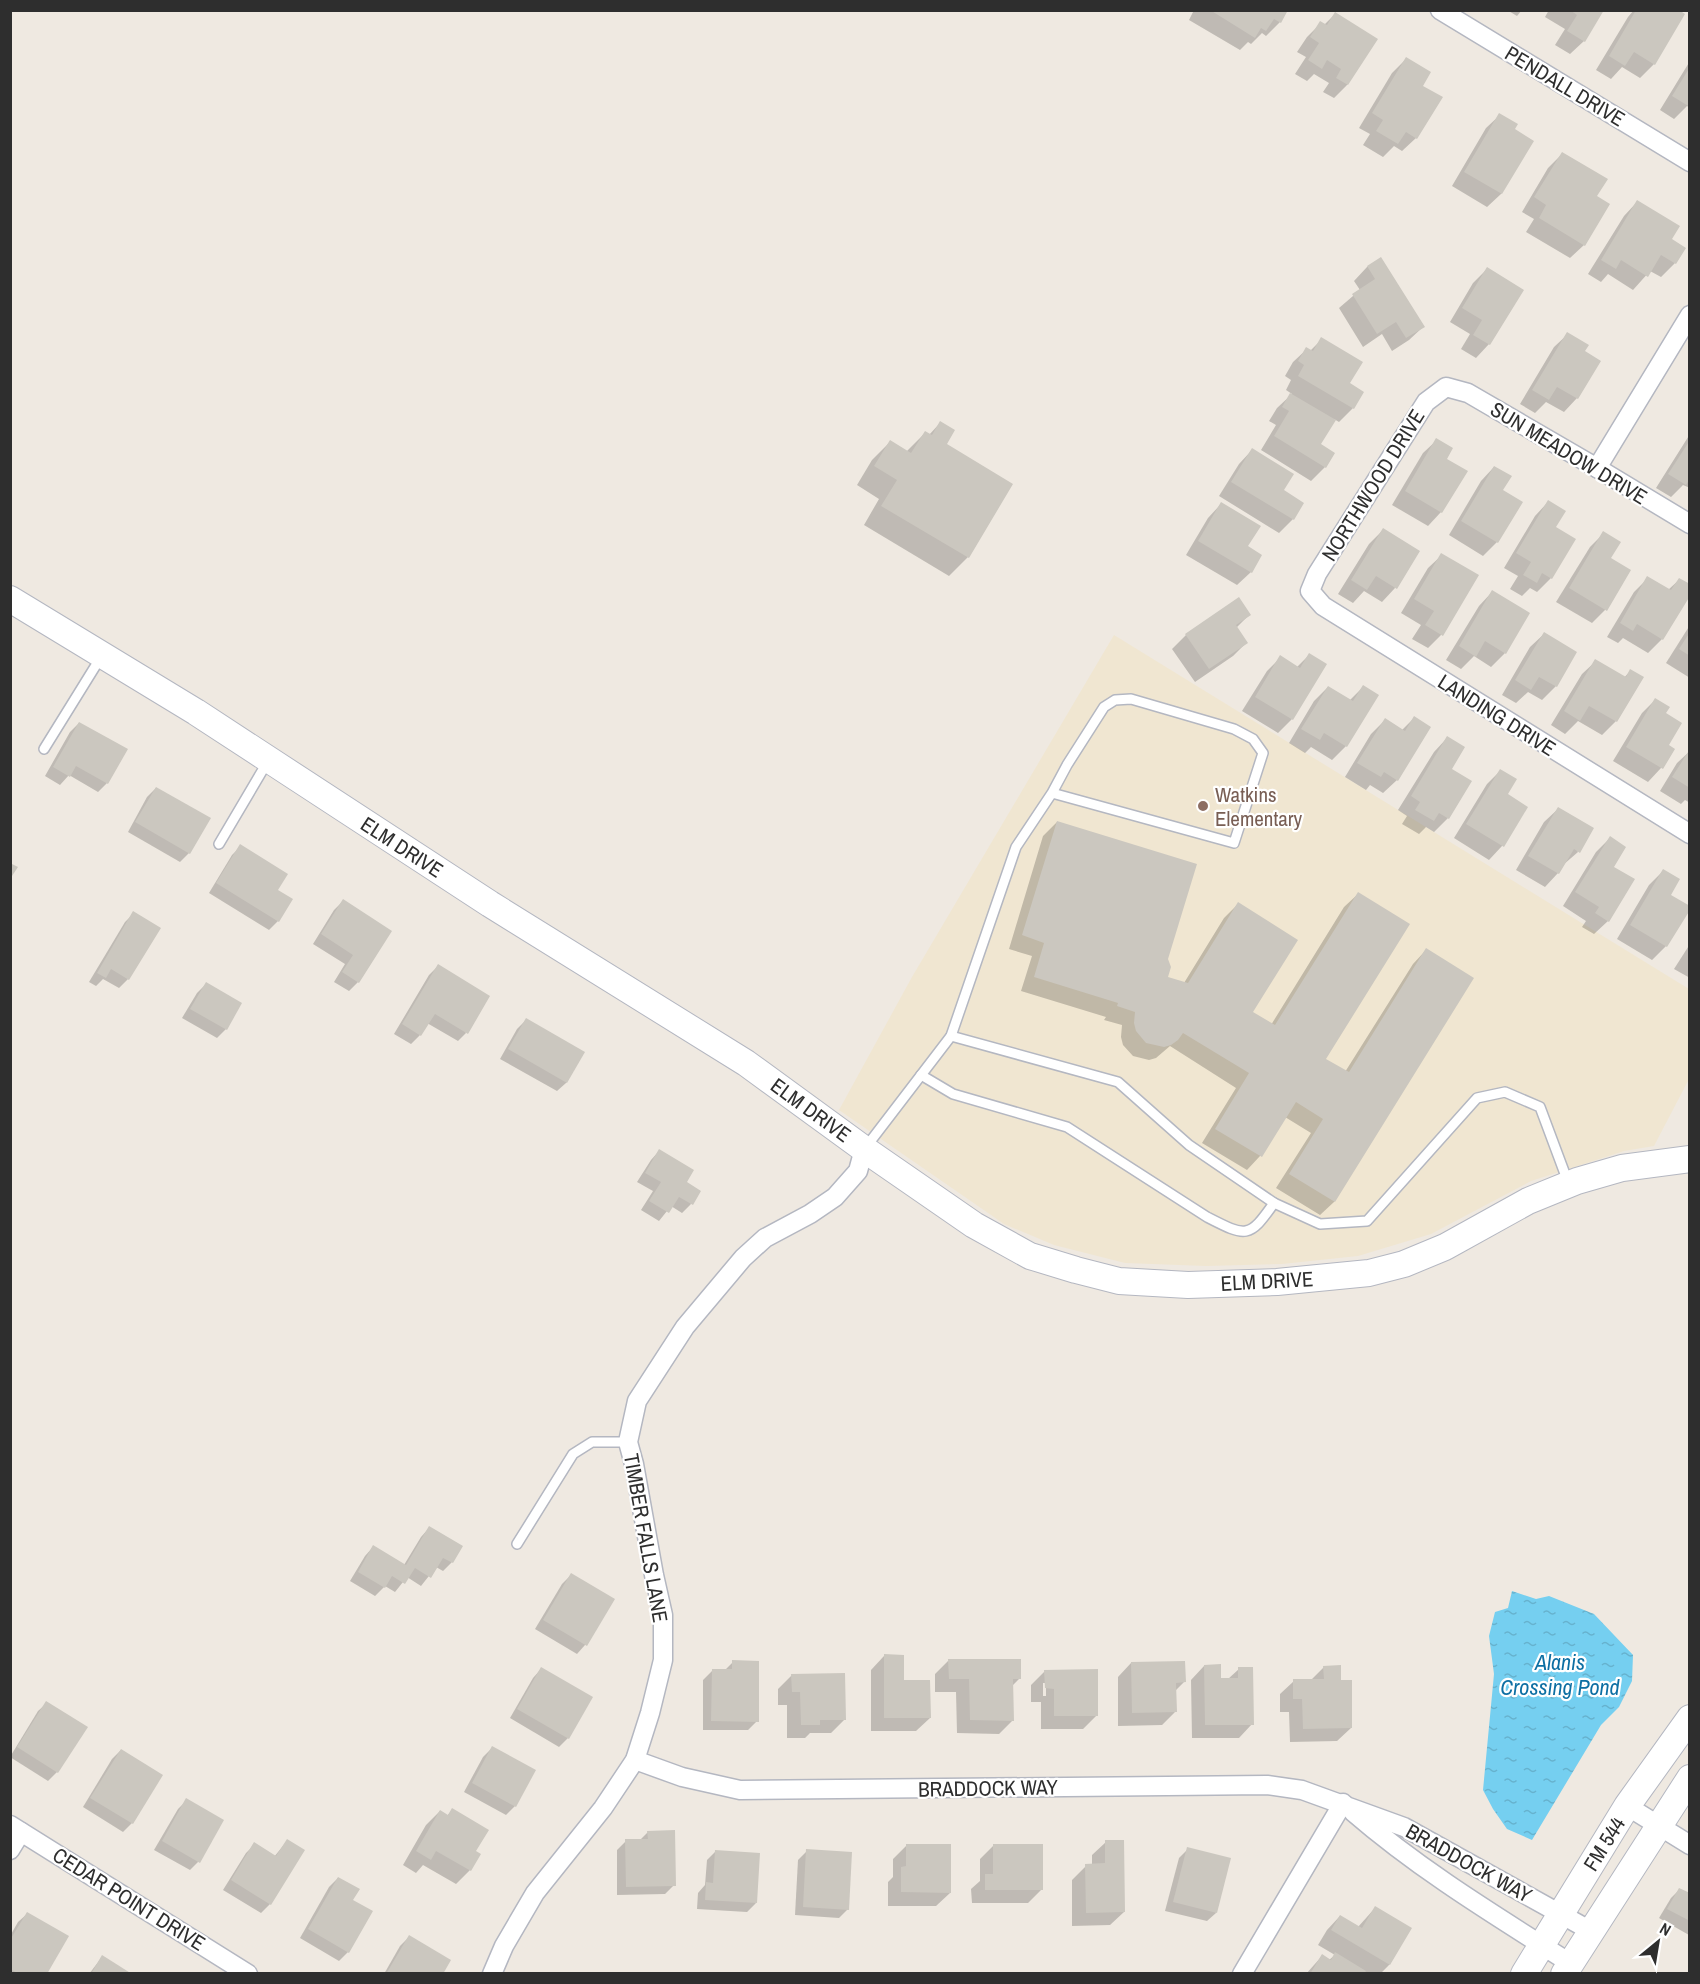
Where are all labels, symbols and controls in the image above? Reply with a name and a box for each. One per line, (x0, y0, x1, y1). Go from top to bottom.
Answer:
street label: PENDALL DRIVE (1500, 39, 1630, 133)
street label: SUN MEADOW DRIVE (1485, 395, 1653, 511)
street label: NORTHWOOD DRIVE (1315, 404, 1431, 566)
street label: LANDING DRIVE (1433, 667, 1561, 763)
place label: Watkins Elementary (1215, 780, 1302, 833)
marker: Watkins Elementary (1196, 799, 1210, 813)
street label: ELM DRIVE (355, 810, 449, 884)
street label: ELM DRIVE (765, 1071, 857, 1149)
street label: ELM DRIVE (1220, 1264, 1314, 1298)
street label: TIMBER FALLS LANE (617, 1451, 675, 1625)
water label: Alanis Crossing Pond (1500, 1647, 1621, 1702)
street label: BRADDOCK WAY (918, 1772, 1059, 1804)
street label: FM 544 (1576, 1811, 1632, 1876)
street label: BRADDOCK WAY (1401, 1816, 1538, 1910)
street label: CEDAR POINT DRIVE (47, 1840, 211, 1958)
north arrow (1628, 1912, 1688, 1972)
text: N (1656, 1917, 1675, 1941)

